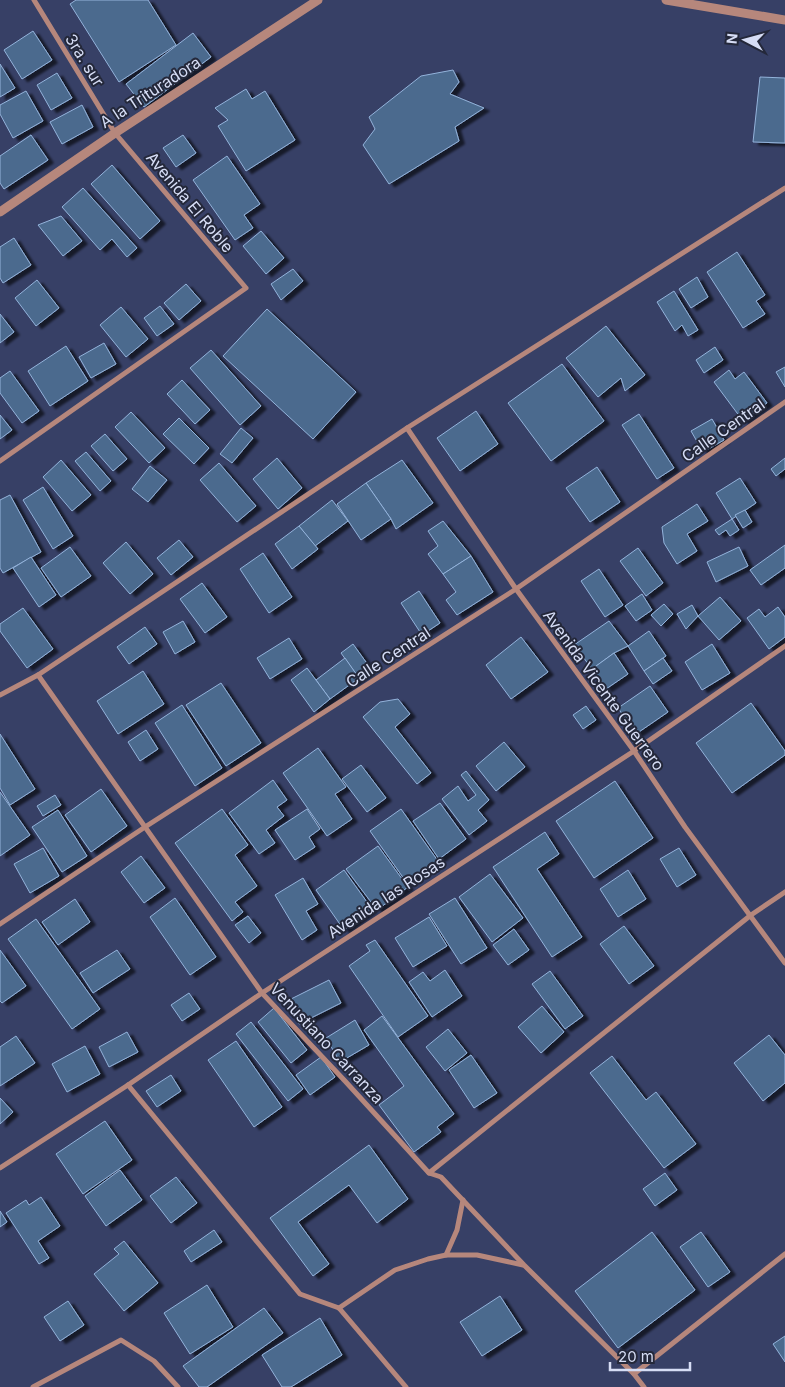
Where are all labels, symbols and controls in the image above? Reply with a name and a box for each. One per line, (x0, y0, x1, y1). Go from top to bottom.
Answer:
north arrow (720, 15, 770, 65)
street label: 3ra. sur (61, 30, 109, 90)
text: N (723, 32, 741, 45)
street label: A la Trituradora (96, 52, 204, 132)
street label: Avenida El Roble (142, 148, 238, 256)
street label: Calle Central (678, 394, 768, 466)
street label: Avenida Vicente Guerrero (539, 606, 669, 774)
street label: Calle Central (342, 622, 434, 692)
street label: Avenida las Rosas (324, 852, 448, 942)
street label: Venustiano Carranza (266, 978, 388, 1108)
scale bar (610, 1340, 690, 1372)
text: 20 m (618, 1347, 654, 1366)

